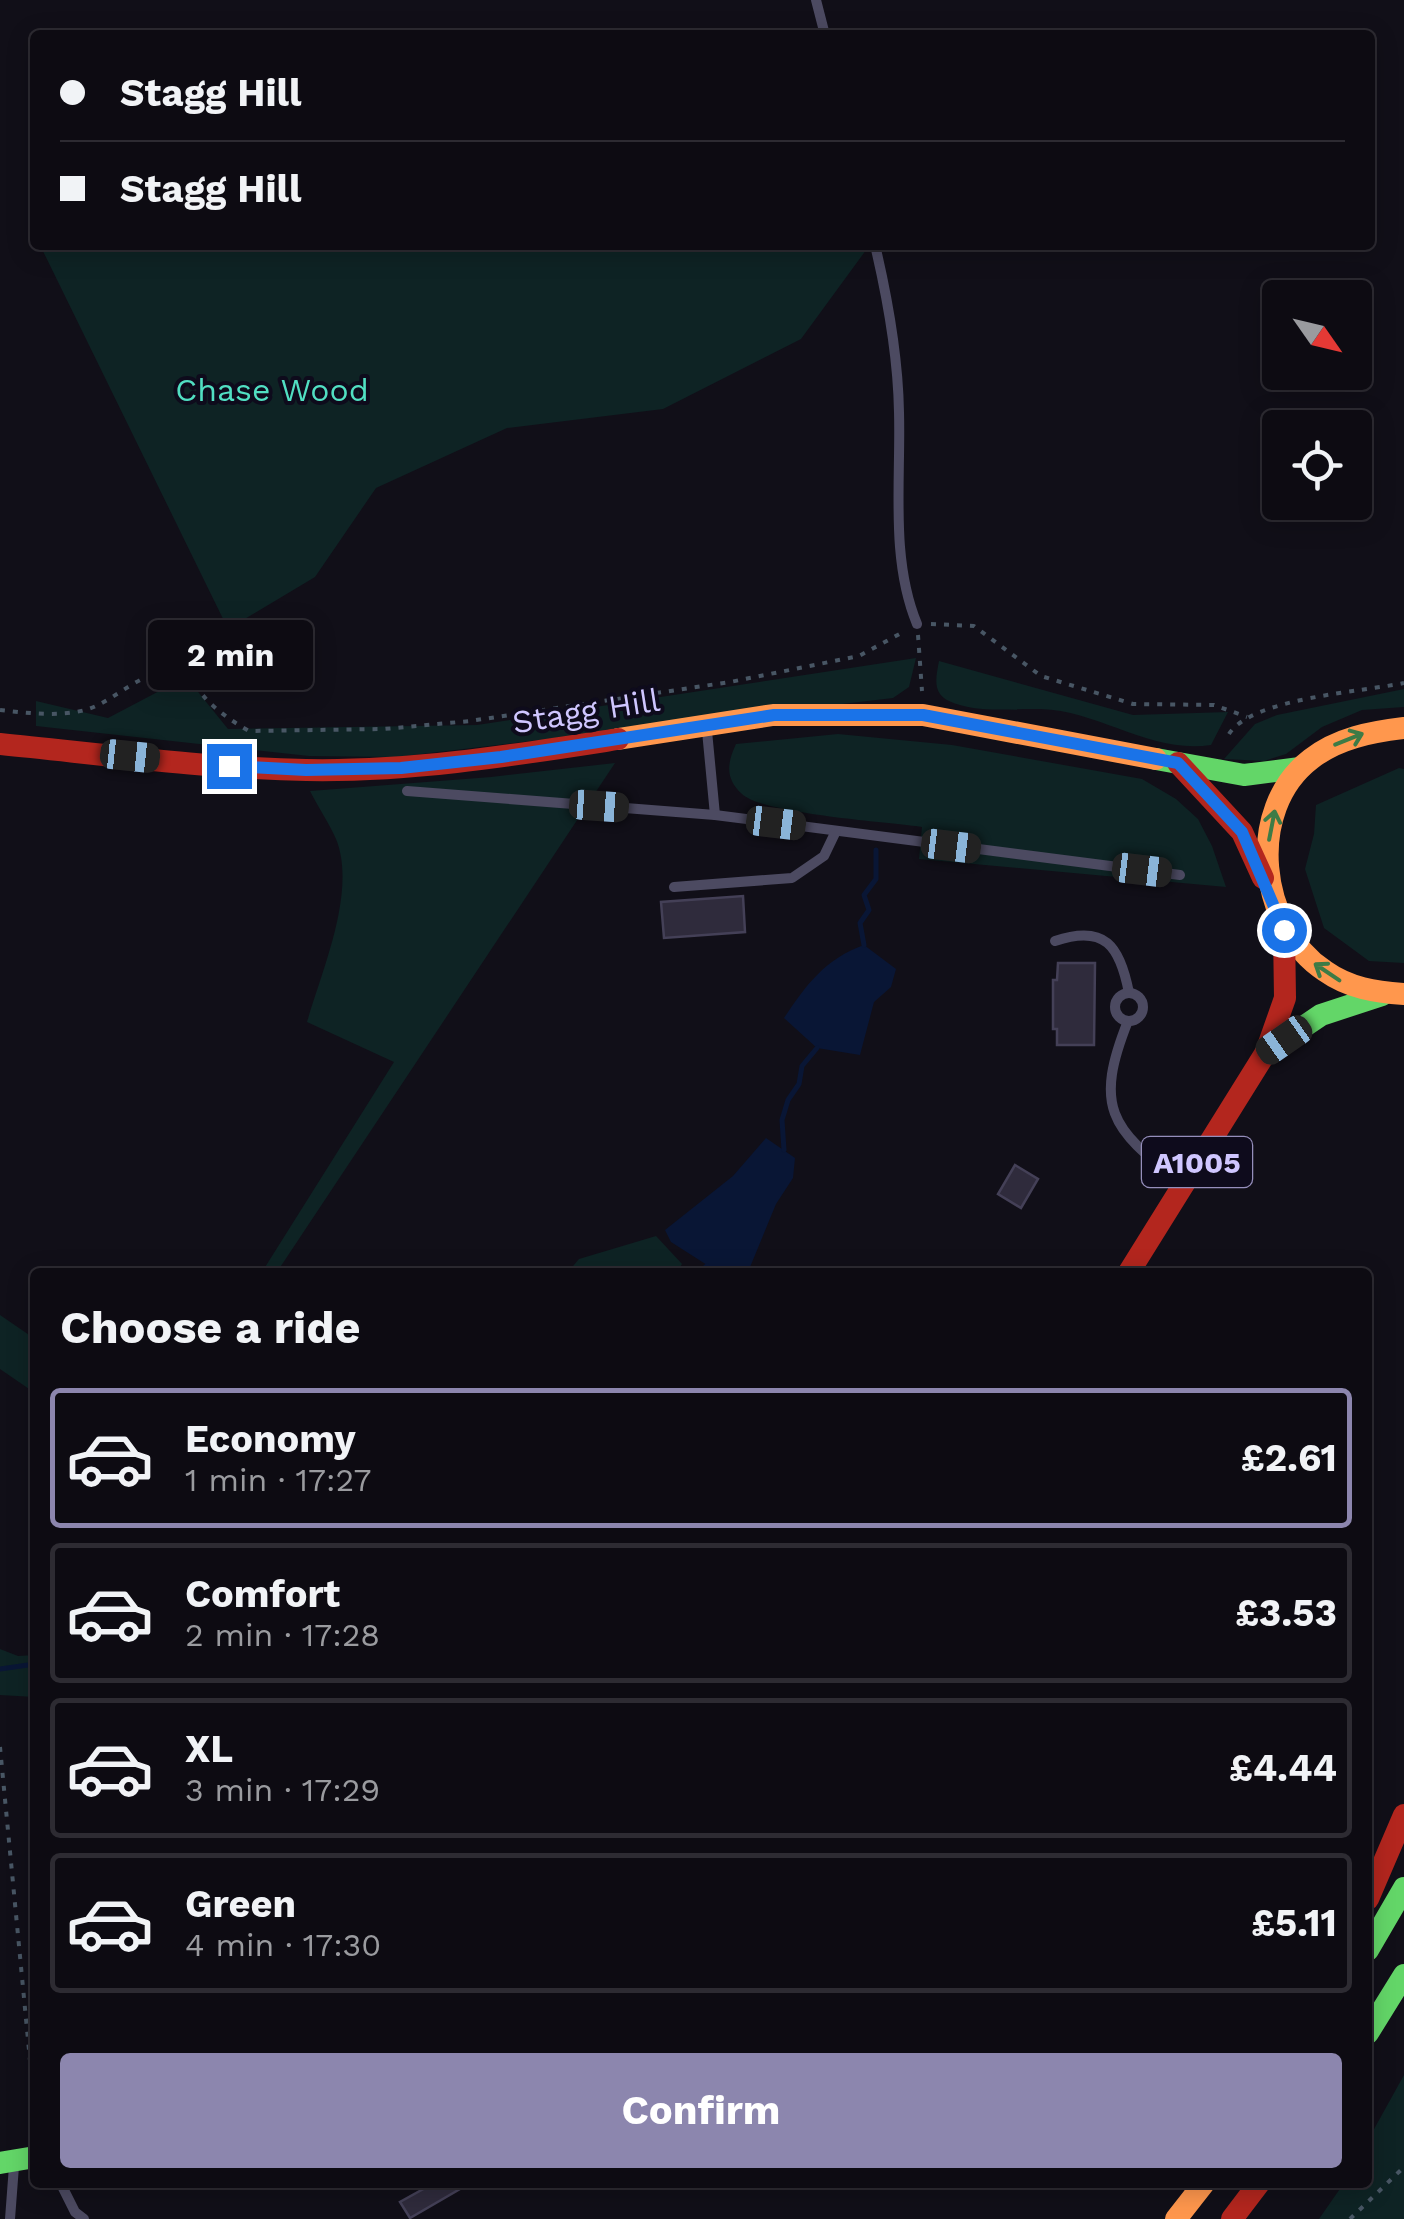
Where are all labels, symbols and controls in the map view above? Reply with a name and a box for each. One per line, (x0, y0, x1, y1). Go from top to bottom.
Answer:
text: Stagg Hill (120, 71, 301, 115)
text: Stagg Hill (120, 167, 301, 211)
north arrow (1262, 280, 1372, 390)
map controls (1262, 280, 1372, 520)
park label: Chase Wood (175, 371, 369, 409)
button: locate (1262, 410, 1372, 520)
callout: 2 min (146, 621, 312, 691)
text: 2 min (187, 636, 274, 674)
street label: Stagg Hill (510, 681, 663, 741)
one-way arrow (1333, 728, 1363, 746)
car (99, 738, 161, 774)
route end (207, 744, 252, 789)
car (568, 789, 630, 823)
car (744, 804, 808, 842)
one-way arrow (1263, 810, 1282, 842)
car (919, 827, 983, 865)
car (1110, 851, 1174, 889)
route start (1262, 908, 1307, 953)
one-way arrow (1313, 962, 1341, 983)
car (1251, 1011, 1317, 1069)
road number: A1005 (1142, 1137, 1252, 1187)
text: Choose a ride (60, 1301, 360, 1354)
icon: car (65, 1413, 155, 1503)
text: Economy (185, 1417, 356, 1461)
text: £2.61 (1241, 1436, 1337, 1480)
text: 1 min · 17:27 (185, 1461, 372, 1499)
icon: car (65, 1568, 155, 1658)
text: Comfort (185, 1572, 340, 1616)
text: £3.53 (1235, 1591, 1337, 1635)
text: 2 min · 17:28 (185, 1616, 380, 1654)
icon: car (65, 1723, 155, 1813)
text: XL (185, 1727, 233, 1771)
text: £4.44 (1229, 1746, 1337, 1790)
text: 3 min · 17:29 (185, 1771, 380, 1809)
icon: car (65, 1878, 155, 1968)
text: Green (185, 1882, 296, 1926)
text: £5.11 (1251, 1901, 1337, 1945)
text: 4 min · 17:30 (185, 1926, 381, 1964)
button: Confirm (60, 2053, 1342, 2168)

